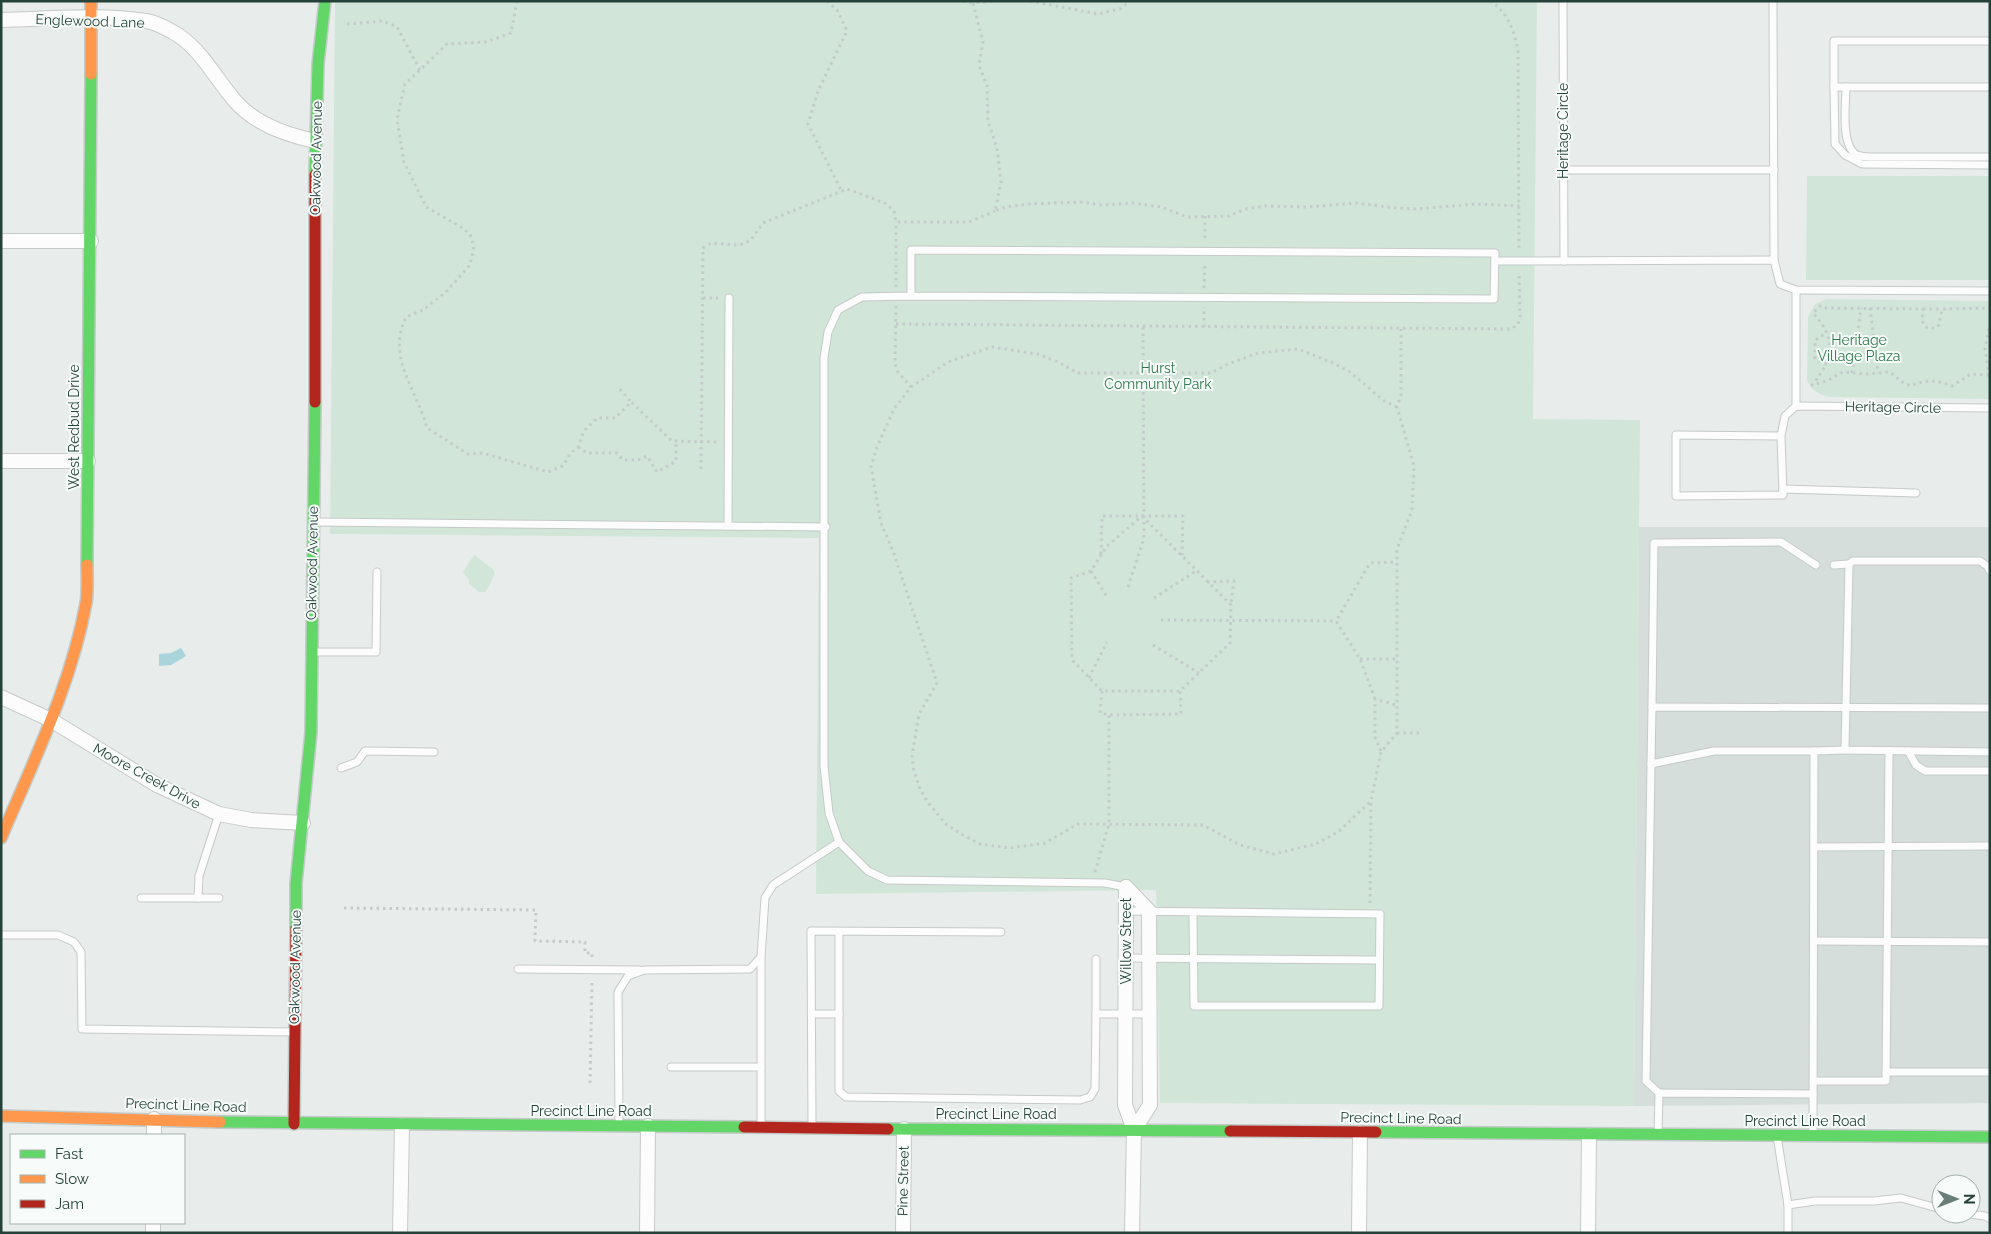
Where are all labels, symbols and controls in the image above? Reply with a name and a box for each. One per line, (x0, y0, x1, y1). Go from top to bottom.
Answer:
street label: Englewood Lane (35, 11, 145, 31)
street label: Heritage Circle (1555, 83, 1571, 179)
street label: Oakwood Avenue (307, 101, 325, 215)
park label: Heritage Village Plaza (1818, 332, 1900, 364)
park label: Hurst Community Park (1104, 360, 1212, 392)
street label: West Redbud Drive (66, 364, 82, 490)
street label: Heritage Circle (1845, 398, 1941, 416)
street label: Oakwood Avenue (303, 506, 321, 620)
street label: Moore Creek Drive (90, 740, 204, 812)
street label: Willow Street (1118, 897, 1134, 984)
street label: Oakwood Avenue (286, 910, 304, 1024)
street label: Precinct Line Road (125, 1095, 247, 1115)
street label: Precinct Line Road (530, 1103, 652, 1119)
street label: Precinct Line Road (935, 1106, 1057, 1122)
street label: Precinct Line Road (1340, 1109, 1462, 1127)
street label: Precinct Line Road (1744, 1113, 1866, 1129)
legend (10, 1134, 185, 1224)
text: Fast (55, 1145, 83, 1163)
street label: Pine Street (894, 1145, 912, 1216)
text: Slow (55, 1170, 89, 1188)
north arrow (1931, 1174, 1981, 1224)
text: N (1961, 1194, 1977, 1204)
text: Jam (55, 1195, 84, 1213)

